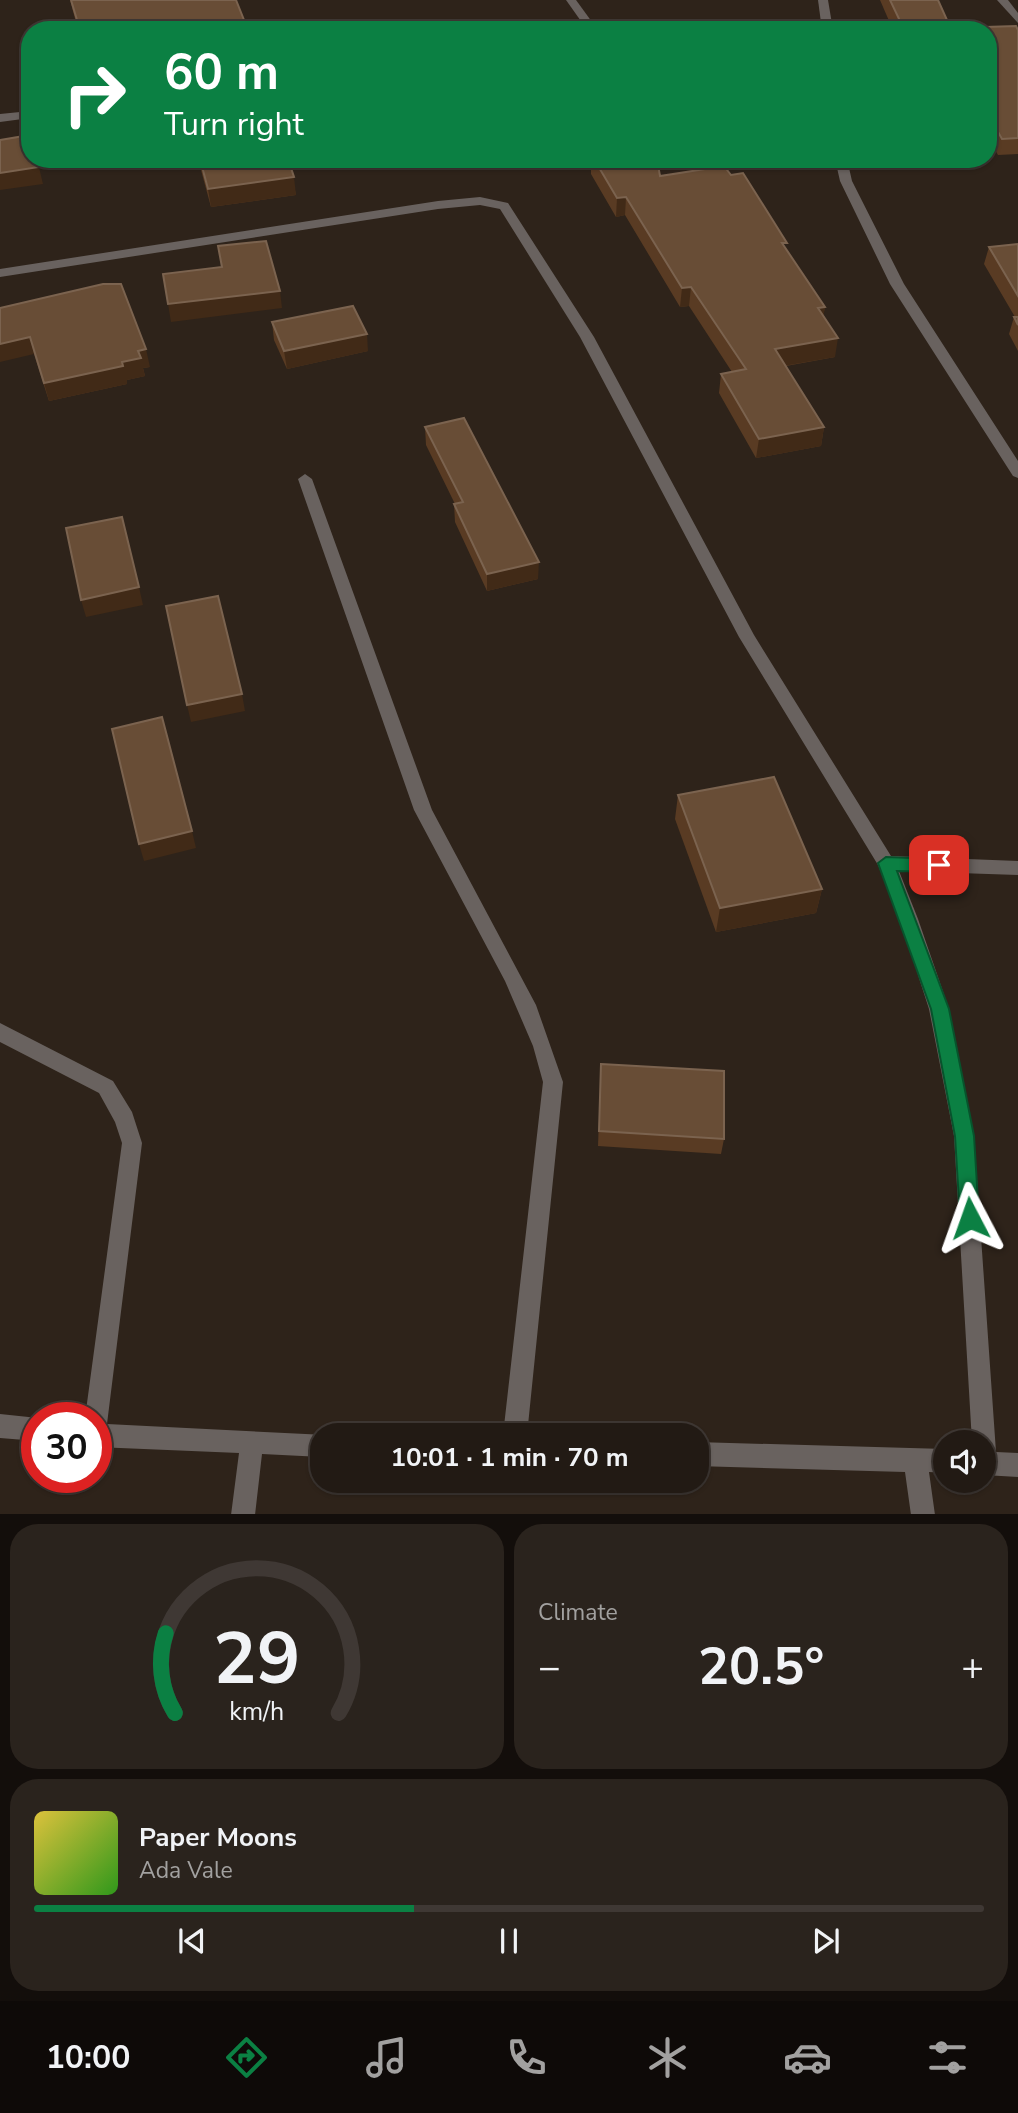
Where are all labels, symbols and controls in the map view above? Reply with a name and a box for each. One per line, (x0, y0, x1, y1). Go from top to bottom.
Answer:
text: 60 m (164, 39, 279, 106)
icon: right (49, 49, 140, 140)
text: Turn right (164, 103, 304, 146)
pin (909, 835, 969, 895)
icon: arrive (920, 846, 958, 884)
position arrow (933, 1181, 1007, 1255)
speed limit sign: 30 (21, 1402, 112, 1493)
map controls (933, 1430, 996, 1493)
button: sound (933, 1430, 996, 1493)
text: 10:01 · 1 min · 70 m (390, 1440, 629, 1475)
text: Climate (538, 1597, 618, 1628)
text: 29 (213, 1609, 301, 1709)
text: 20.5° (698, 1631, 824, 1702)
text: − (538, 1642, 561, 1693)
text: + (961, 1642, 984, 1693)
text: km/h (229, 1694, 285, 1728)
text: Paper Moons (139, 1820, 297, 1855)
text: Ada Vale (139, 1855, 233, 1886)
icon: previous (173, 1922, 211, 1960)
icon: pause (490, 1922, 528, 1960)
icon: next (807, 1922, 845, 1960)
icon: directions (222, 2033, 271, 2082)
icon: music (362, 2033, 411, 2082)
icon: phone (502, 2033, 551, 2082)
icon: climate (643, 2033, 692, 2082)
icon: car (783, 2033, 832, 2082)
icon: filters (923, 2033, 972, 2082)
text: 10:00 (46, 2036, 130, 2079)

